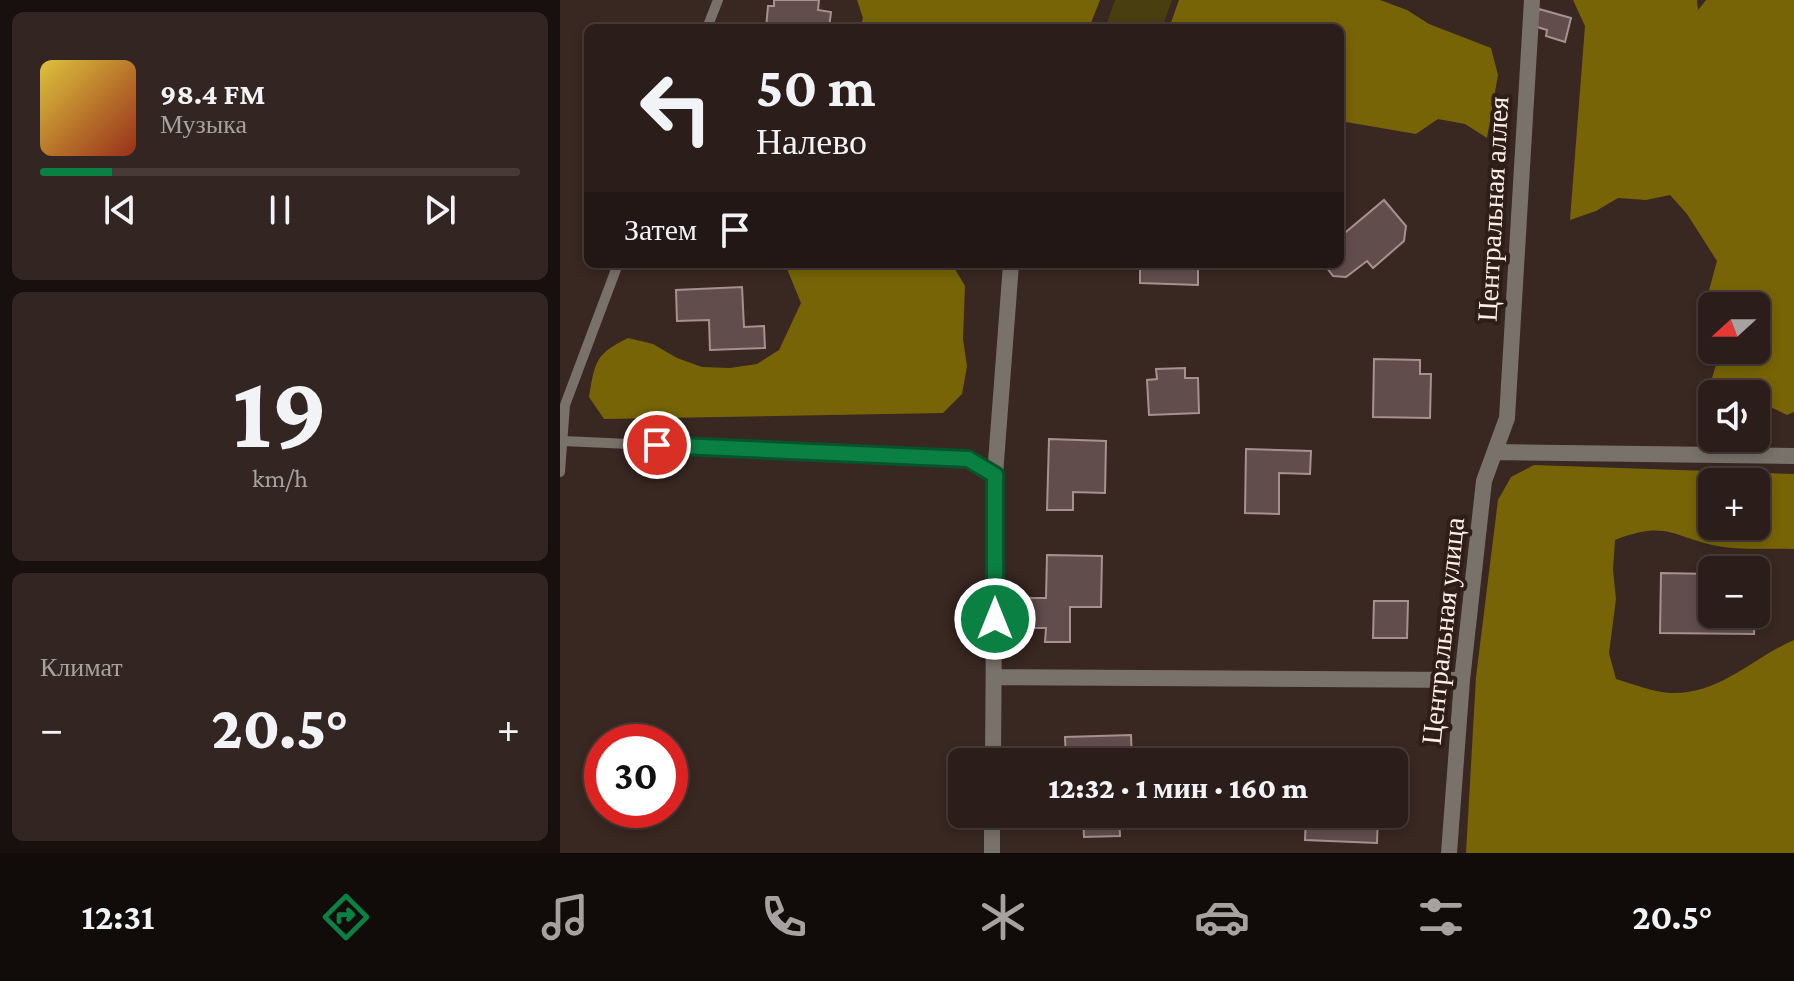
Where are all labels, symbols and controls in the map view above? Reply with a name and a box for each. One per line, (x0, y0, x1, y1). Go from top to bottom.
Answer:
icon: left (624, 56, 728, 160)
text: 50 m (756, 56, 876, 118)
text: 98.4 FM (160, 77, 265, 110)
street label: Центральная аллея (1472, 96, 1514, 322)
text: Музыка (160, 110, 247, 139)
text: Налево (756, 122, 867, 162)
icon: previous (98, 188, 142, 232)
icon: pause (258, 188, 302, 232)
icon: next (418, 188, 462, 232)
icon: arrive (713, 208, 757, 252)
text: Затем (624, 213, 697, 246)
north arrow (1698, 292, 1770, 364)
map controls (1698, 292, 1770, 628)
text: 19 (232, 354, 328, 469)
button: sound (1698, 380, 1770, 452)
pin (623, 411, 691, 479)
icon: arrive (635, 423, 679, 467)
text: km/h (252, 464, 308, 493)
button: + (1698, 468, 1770, 540)
street label: Центральная улица (1416, 515, 1470, 746)
button: − (1698, 556, 1770, 628)
position arrow (953, 577, 1037, 661)
text: Климат (40, 653, 123, 682)
text: 20.5° (211, 694, 349, 761)
text: − (40, 704, 63, 752)
text: + (497, 704, 520, 752)
speed limit sign: 30 (584, 724, 688, 828)
text: 12:32 · 1 мин · 160 m (1048, 771, 1308, 804)
icon: directions (318, 889, 374, 945)
icon: music (537, 889, 593, 945)
icon: phone (756, 889, 812, 945)
icon: climate (975, 889, 1031, 945)
icon: car (1194, 889, 1250, 945)
icon: filters (1413, 889, 1469, 945)
text: 12:31 (82, 897, 154, 937)
text: 20.5° (1632, 897, 1712, 937)

